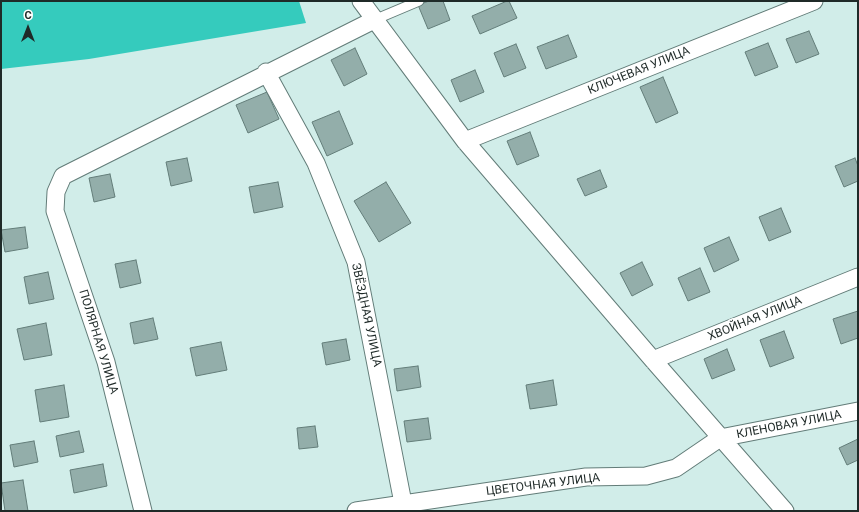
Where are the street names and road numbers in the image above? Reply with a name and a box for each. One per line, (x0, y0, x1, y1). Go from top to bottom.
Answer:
street label: КЛЮЧЕВАЯ УЛИЦА (586, 44, 692, 98)
street label: ЗВЁЗДНАЯ УЛИЦА (348, 262, 384, 368)
street label: ПОЛЯРНАЯ УЛИЦА (75, 288, 121, 396)
street label: ХВОЙНАЯ УЛИЦА (706, 294, 804, 344)
street label: КЛЕНОВАЯ УЛИЦА (735, 408, 843, 442)
street label: ЦВЕТОЧНАЯ УЛИЦА (485, 471, 601, 499)

